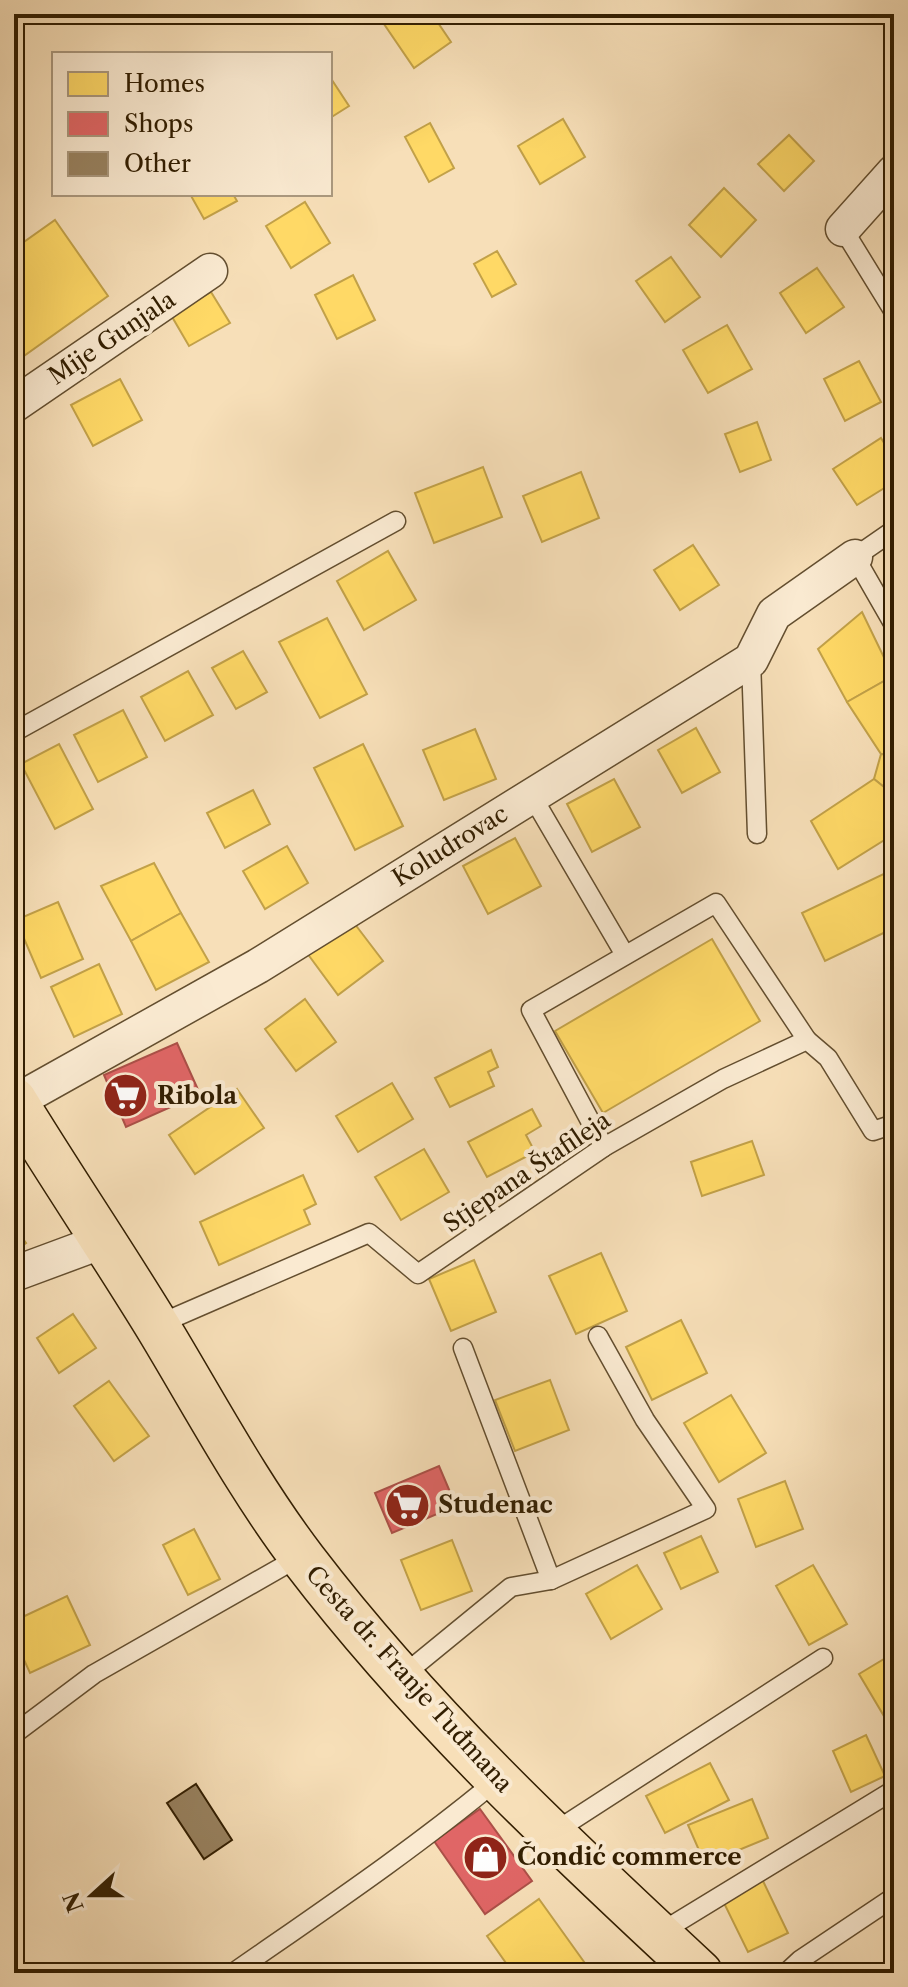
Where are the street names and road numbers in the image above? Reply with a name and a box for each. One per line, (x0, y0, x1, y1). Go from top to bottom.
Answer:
street label: Mije Gunjala (43, 284, 181, 391)
street label: Koludrovac (387, 799, 513, 892)
street label: Stjepana Štafileja (437, 1104, 616, 1238)
street label: Cesta dr. Franje Tuđmana (300, 1559, 519, 1798)

